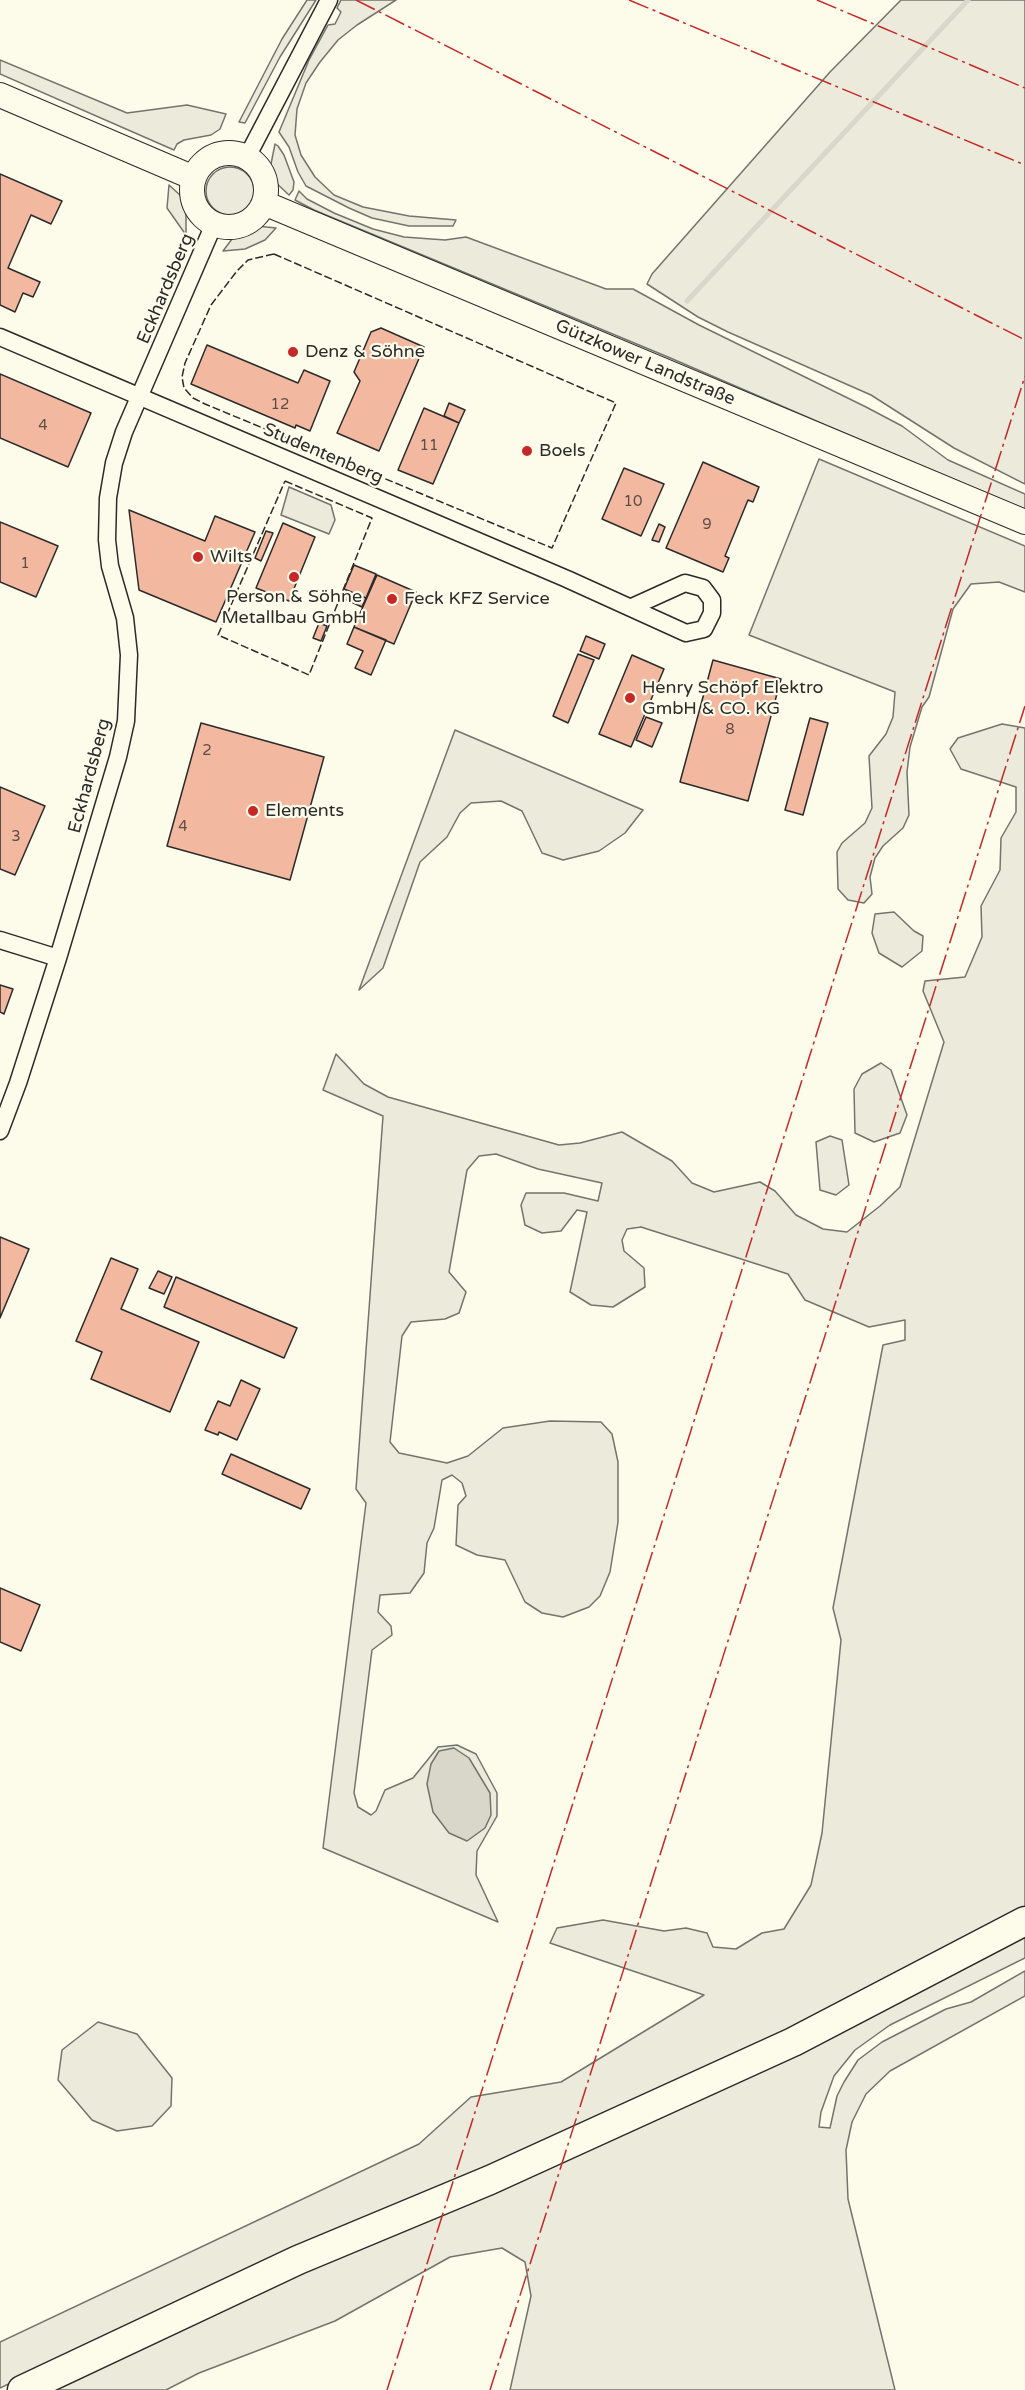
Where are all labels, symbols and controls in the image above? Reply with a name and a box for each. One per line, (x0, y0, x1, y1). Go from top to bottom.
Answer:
street label: Eckhardsberg (133, 231, 199, 347)
street label: Gützkower Landstraße (552, 315, 738, 411)
place label: Denz & Söhne (305, 341, 425, 363)
marker: Denz & Söhne (286, 345, 300, 359)
house number: 12 (271, 396, 289, 414)
house number: 4 (38, 417, 48, 435)
street label: Studentenberg (260, 419, 386, 489)
house number: 11 (420, 437, 438, 455)
place label: Boels (539, 440, 586, 462)
marker: Boels (520, 444, 534, 458)
house number: 10 (624, 493, 642, 511)
house number: 9 (702, 516, 712, 534)
place label: Wilts (210, 546, 252, 568)
marker: Wilts (191, 550, 205, 564)
house number: 1 (20, 555, 30, 573)
marker: Person & Söhne Metallbau GmbH (287, 570, 301, 584)
place label: Person & Söhne Metallbau GmbH (221, 586, 367, 628)
place label: Feck KFZ Service (404, 588, 550, 610)
marker: Feck KFZ Service (385, 592, 399, 606)
place label: Henry Schöpf Elektro GmbH & CO. KG (642, 677, 824, 720)
marker: Henry Schöpf Elektro GmbH & CO. KG (623, 691, 637, 705)
street label: Eckhardsberg (64, 716, 116, 836)
house number: 8 (725, 721, 735, 739)
house number: 2 (202, 742, 212, 760)
place label: Elements (265, 800, 344, 822)
marker: Elements (246, 804, 260, 818)
house number: 4 (178, 818, 188, 836)
house number: 3 (11, 828, 21, 846)

